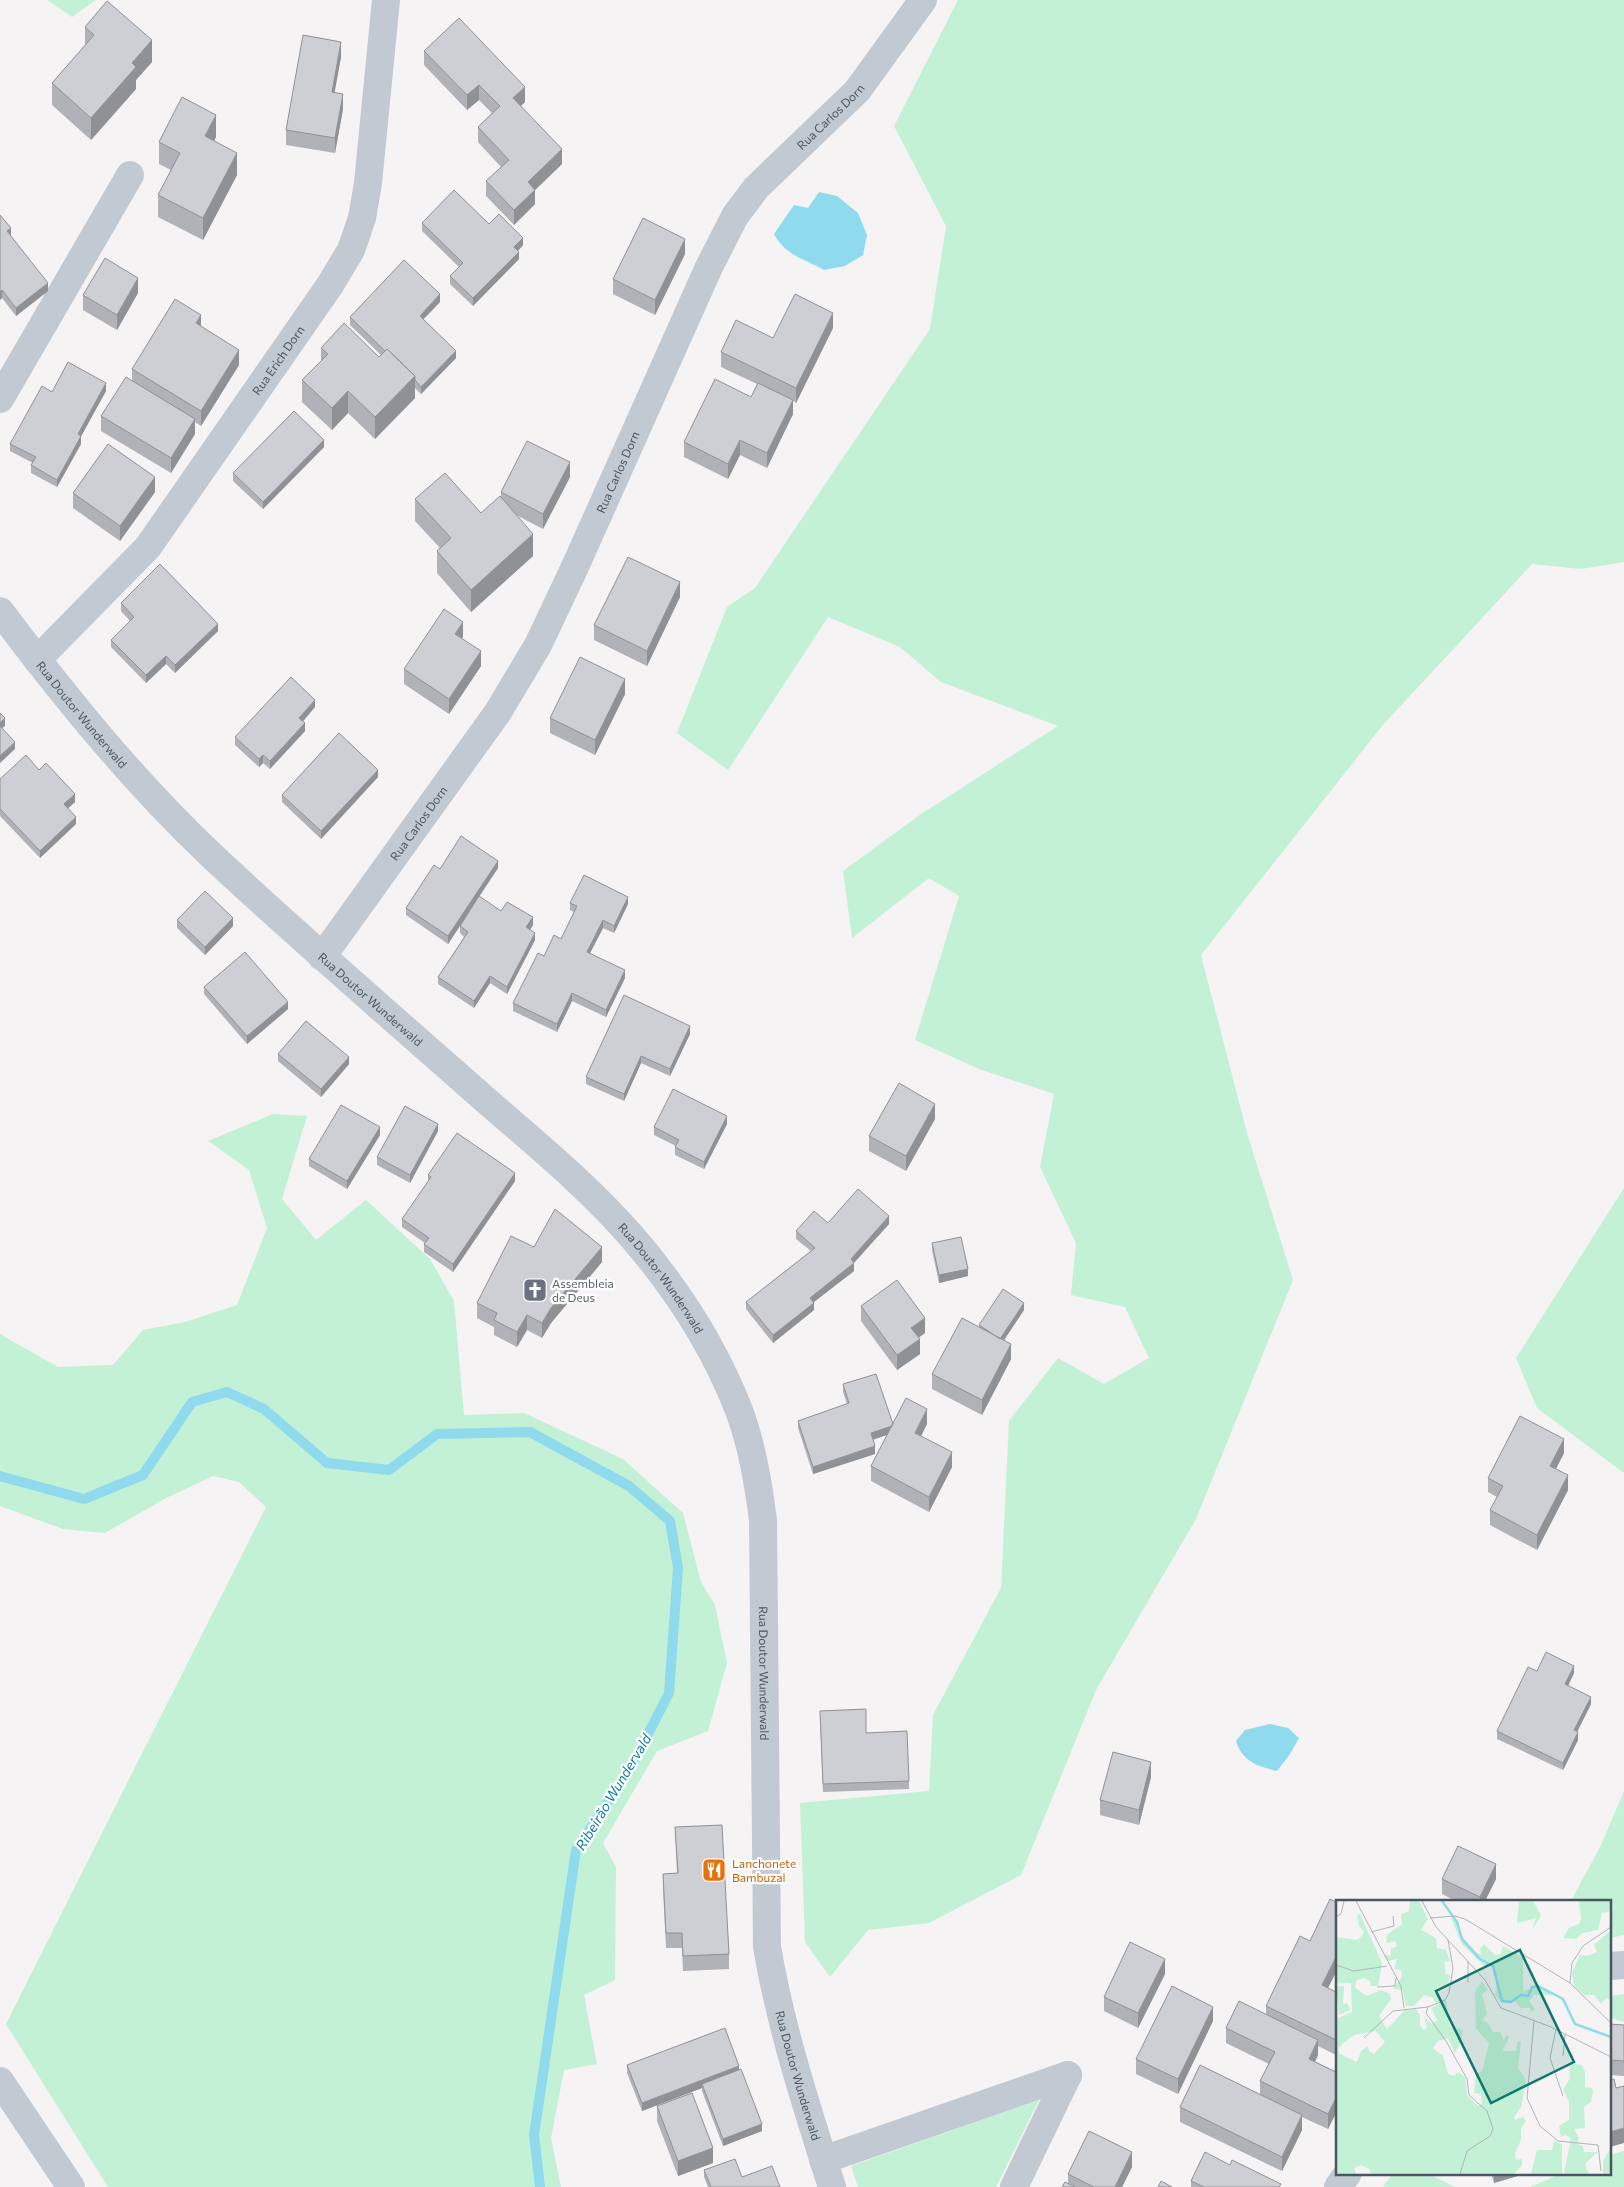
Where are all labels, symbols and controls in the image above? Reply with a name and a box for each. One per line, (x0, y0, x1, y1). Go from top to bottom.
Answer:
street label: Rua Carlos Dorn (794, 81, 867, 152)
street label: Rua Erich Dorn (249, 323, 307, 397)
street label: Rua Carlos Dorn (593, 429, 642, 515)
street label: Rua Doutor Wunderwald (34, 658, 130, 771)
street label: Rua Carlos Dorn (387, 783, 450, 863)
street label: Rua Doutor Wunderwald (316, 949, 426, 1049)
street label: Rua Doutor Wunderwald (616, 1220, 707, 1336)
place label: Assembleia de Deus (552, 1276, 614, 1304)
church icon: Assembleia de Deus (522, 1277, 548, 1303)
street label: Rua Doutor Wunderwald (757, 1606, 772, 1740)
water label: Ribeirão Wundervald (572, 1730, 655, 1853)
place label: Lanchonete Bambuzal (732, 1856, 796, 1884)
restaurant icon: Lanchonete Bambuzal (701, 1857, 727, 1883)
inset map (1336, 1900, 1612, 2174)
street label: Rua Doutor Wunderwald (773, 2009, 824, 2142)

